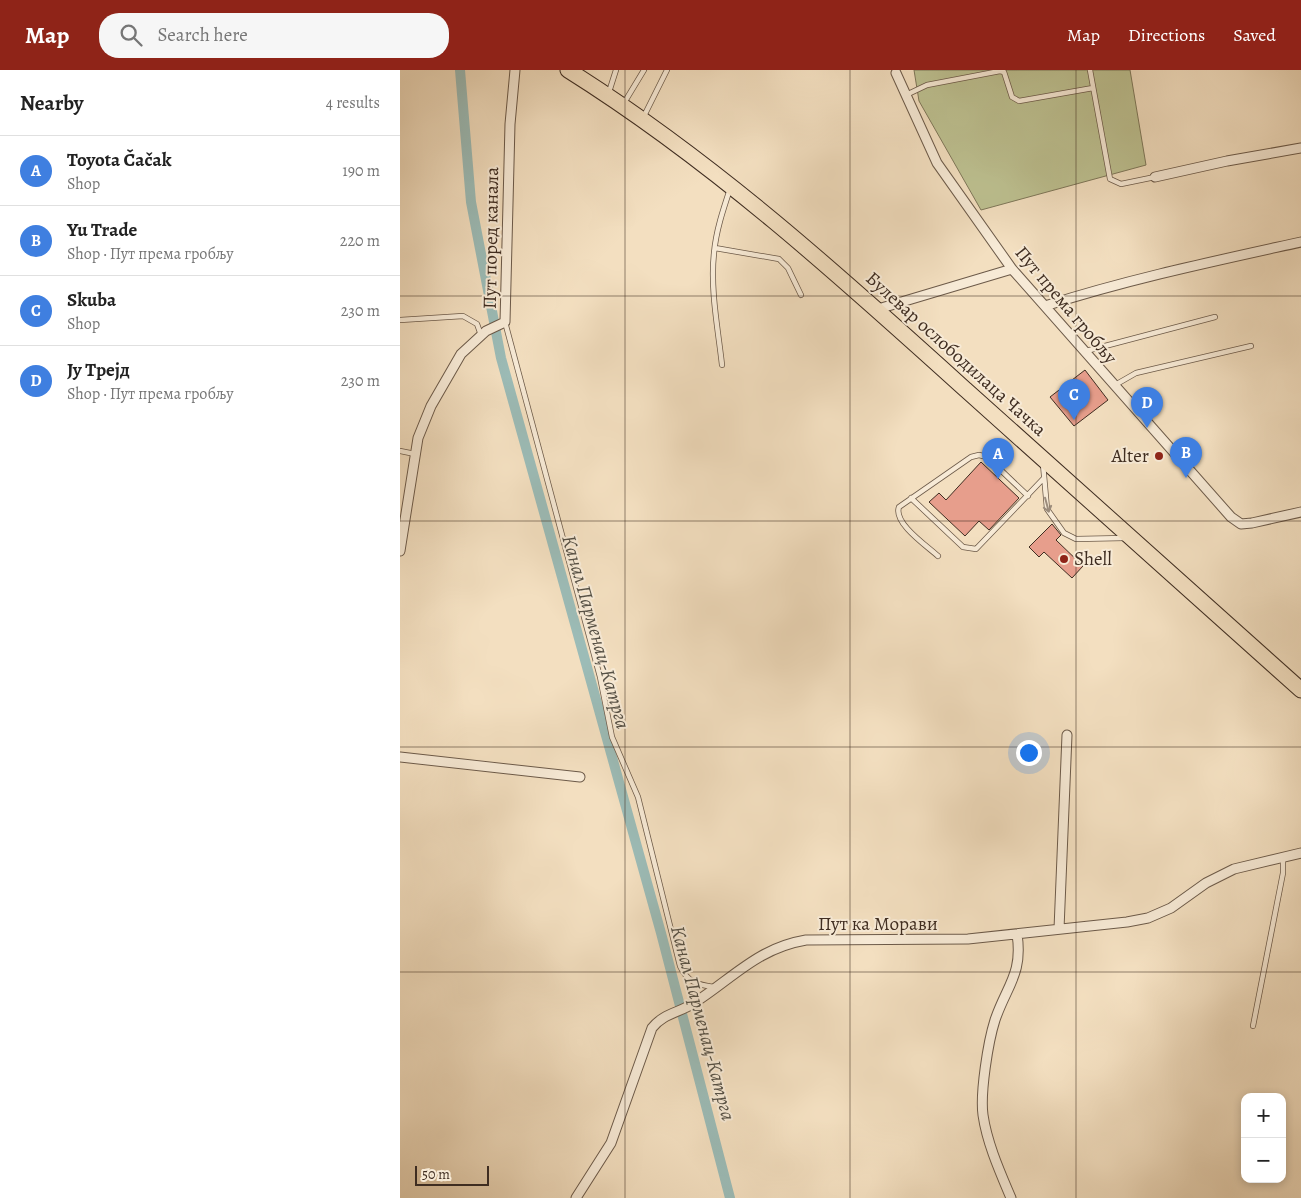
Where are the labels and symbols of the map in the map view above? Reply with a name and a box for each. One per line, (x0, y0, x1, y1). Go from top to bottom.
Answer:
street label: Пут поред канала (477, 166, 505, 309)
street label: Пут према гробљу (1009, 240, 1123, 370)
street label: Булевар ослободилаца Чачка (860, 266, 1052, 442)
pin: C (1058, 379, 1090, 420)
pin: D (1131, 387, 1163, 428)
pin: B (1170, 437, 1202, 478)
pin: A (982, 438, 1014, 479)
place label: Alter (1111, 443, 1149, 469)
marker: Alter (1153, 450, 1165, 462)
one-way arrow (1043, 497, 1052, 513)
water label: Канал Парменац-Катрга (555, 532, 637, 732)
place label: Shell (1074, 546, 1112, 572)
marker: Shell (1058, 553, 1070, 565)
your location (1016, 740, 1042, 766)
street label: Пут ка Морави (818, 911, 938, 937)
water label: Канал Парменац-Катрга (664, 923, 742, 1123)
scale bar (415, 1163, 489, 1186)

